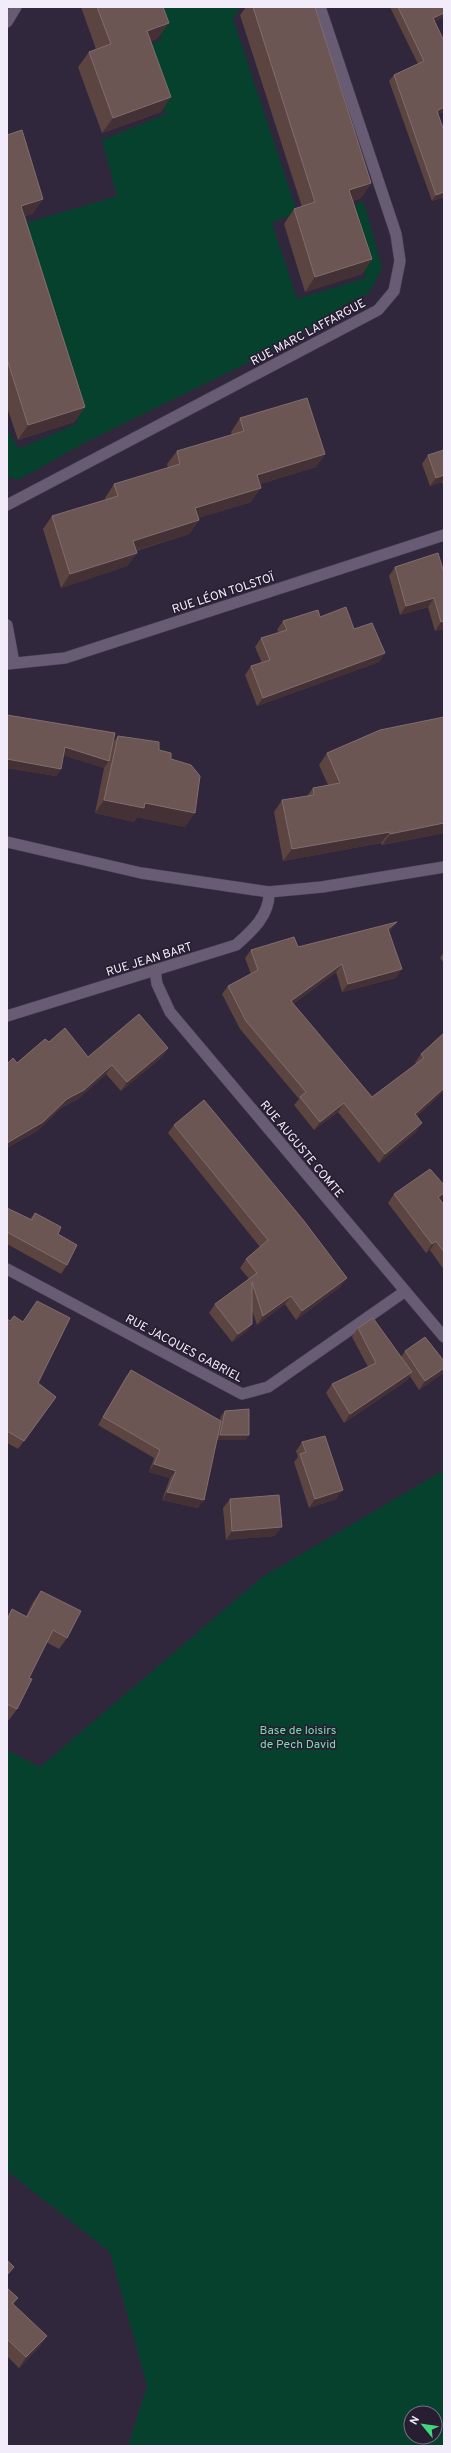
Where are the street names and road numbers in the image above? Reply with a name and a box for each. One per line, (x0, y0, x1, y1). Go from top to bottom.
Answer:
street label: RUE MARC LAFFARGUE (248, 296, 369, 370)
street label: RUE LÉON TOLSTOÏ (170, 570, 277, 618)
street label: RUE JEAN BART (104, 939, 194, 981)
street label: RUE AUGUSTE COMTE (256, 1098, 347, 1202)
street label: RUE JACQUES GABRIEL (122, 1311, 245, 1387)

